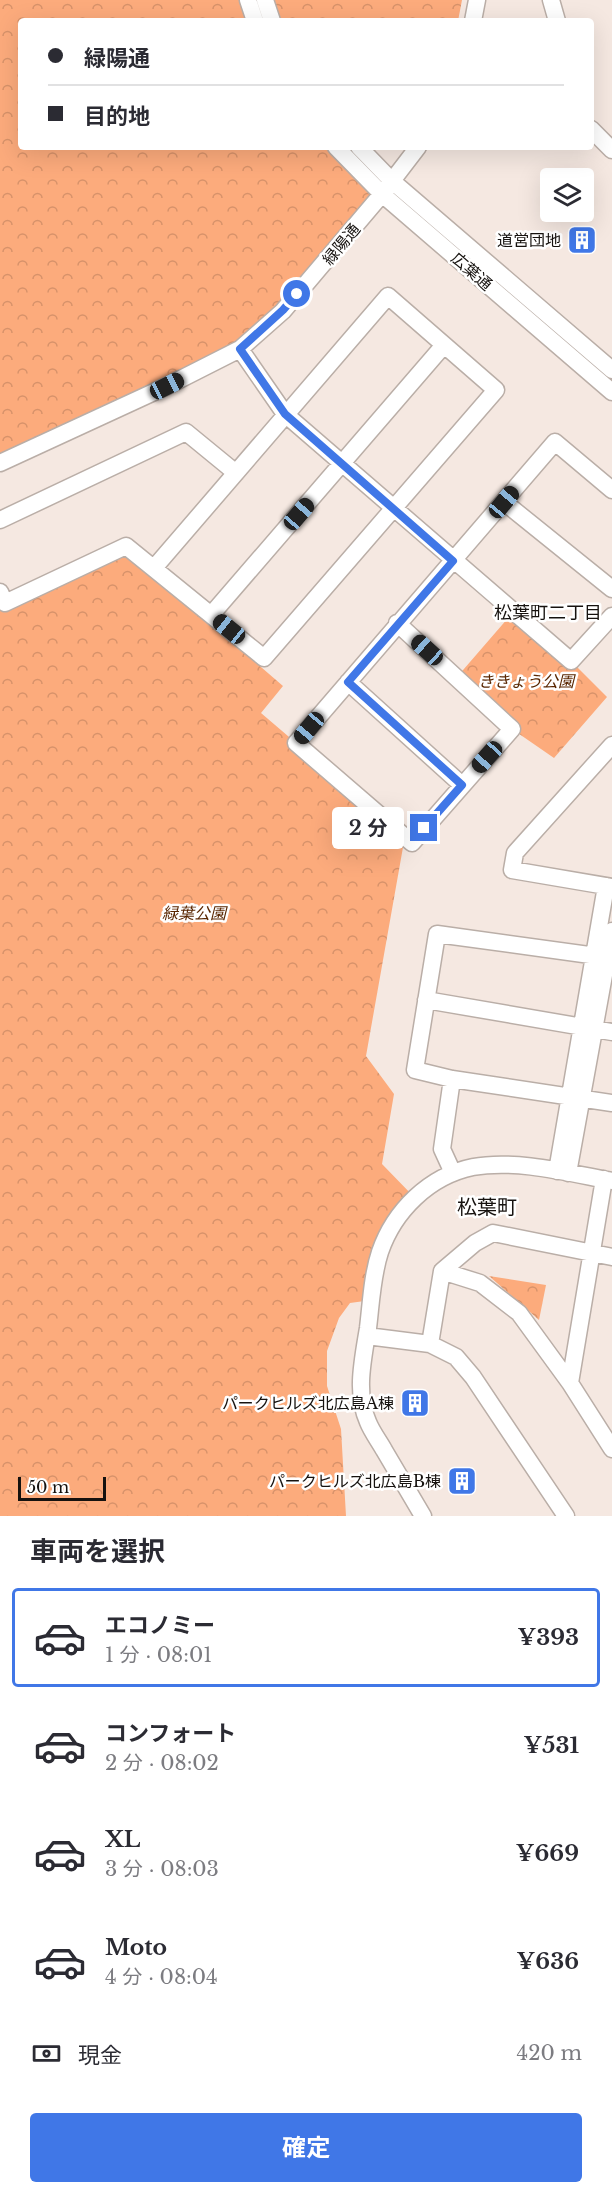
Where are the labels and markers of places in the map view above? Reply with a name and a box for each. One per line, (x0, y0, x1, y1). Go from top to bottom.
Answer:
building icon: 道営団地 (566, 224, 598, 256)
place label: 道営団地 (497, 230, 561, 250)
building icon: パークヒルズ北広島A棟 (399, 1387, 431, 1419)
place label: パークヒルズ北広島A棟 (222, 1393, 394, 1413)
building icon: パークヒルズ北広島B棟 (446, 1465, 478, 1497)
place label: パークヒルズ北広島B棟 (269, 1471, 441, 1491)

